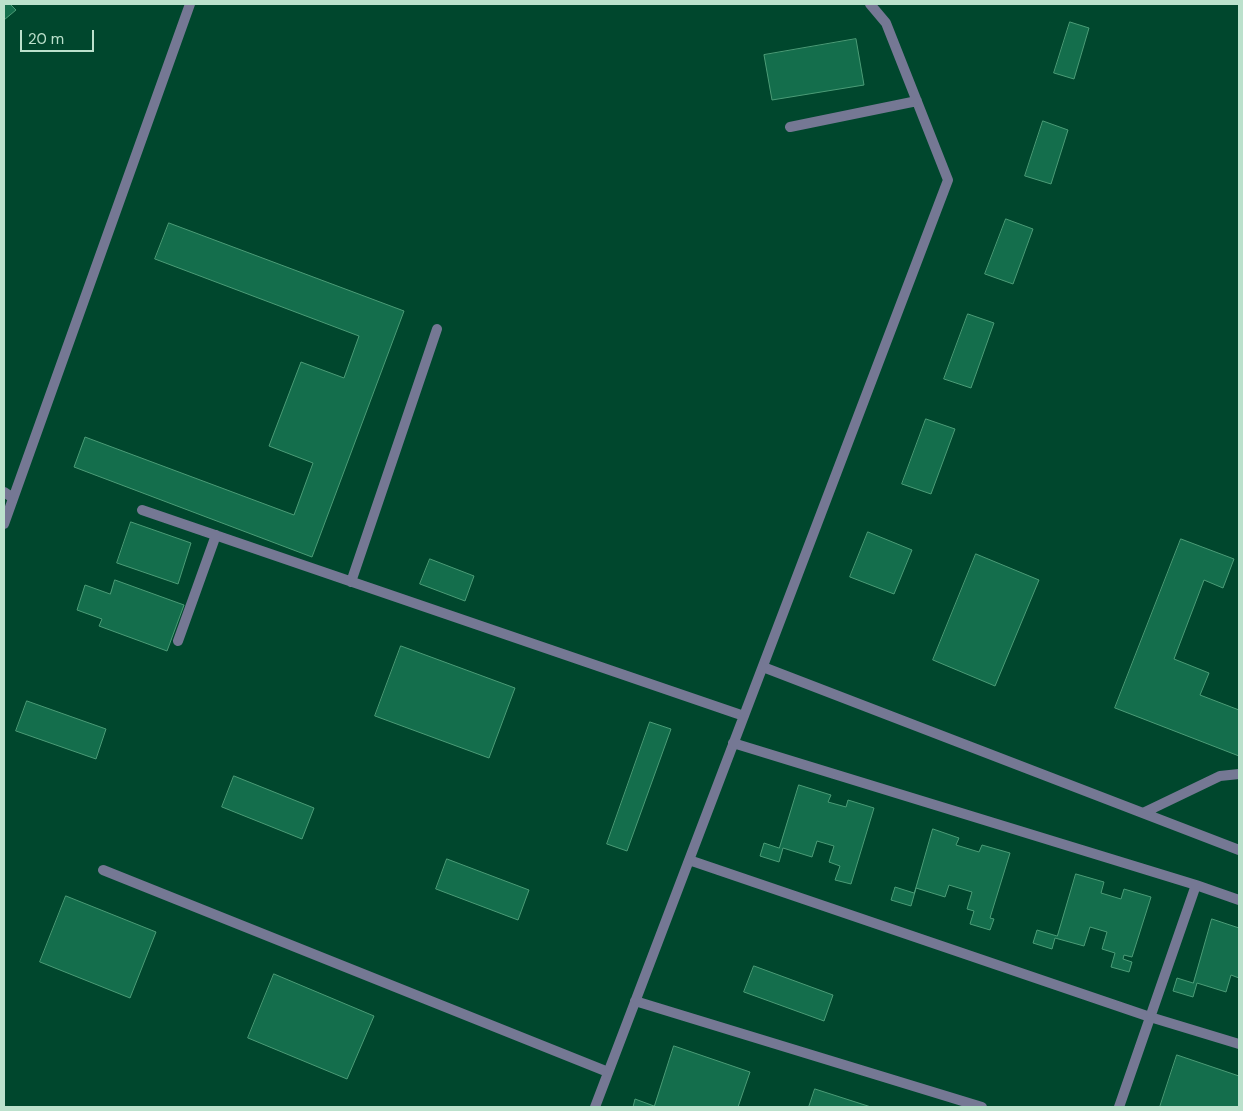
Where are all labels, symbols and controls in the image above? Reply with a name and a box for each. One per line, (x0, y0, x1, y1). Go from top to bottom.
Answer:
scale bar (22, 20, 96, 52)
text: 20 m (28, 29, 64, 49)

